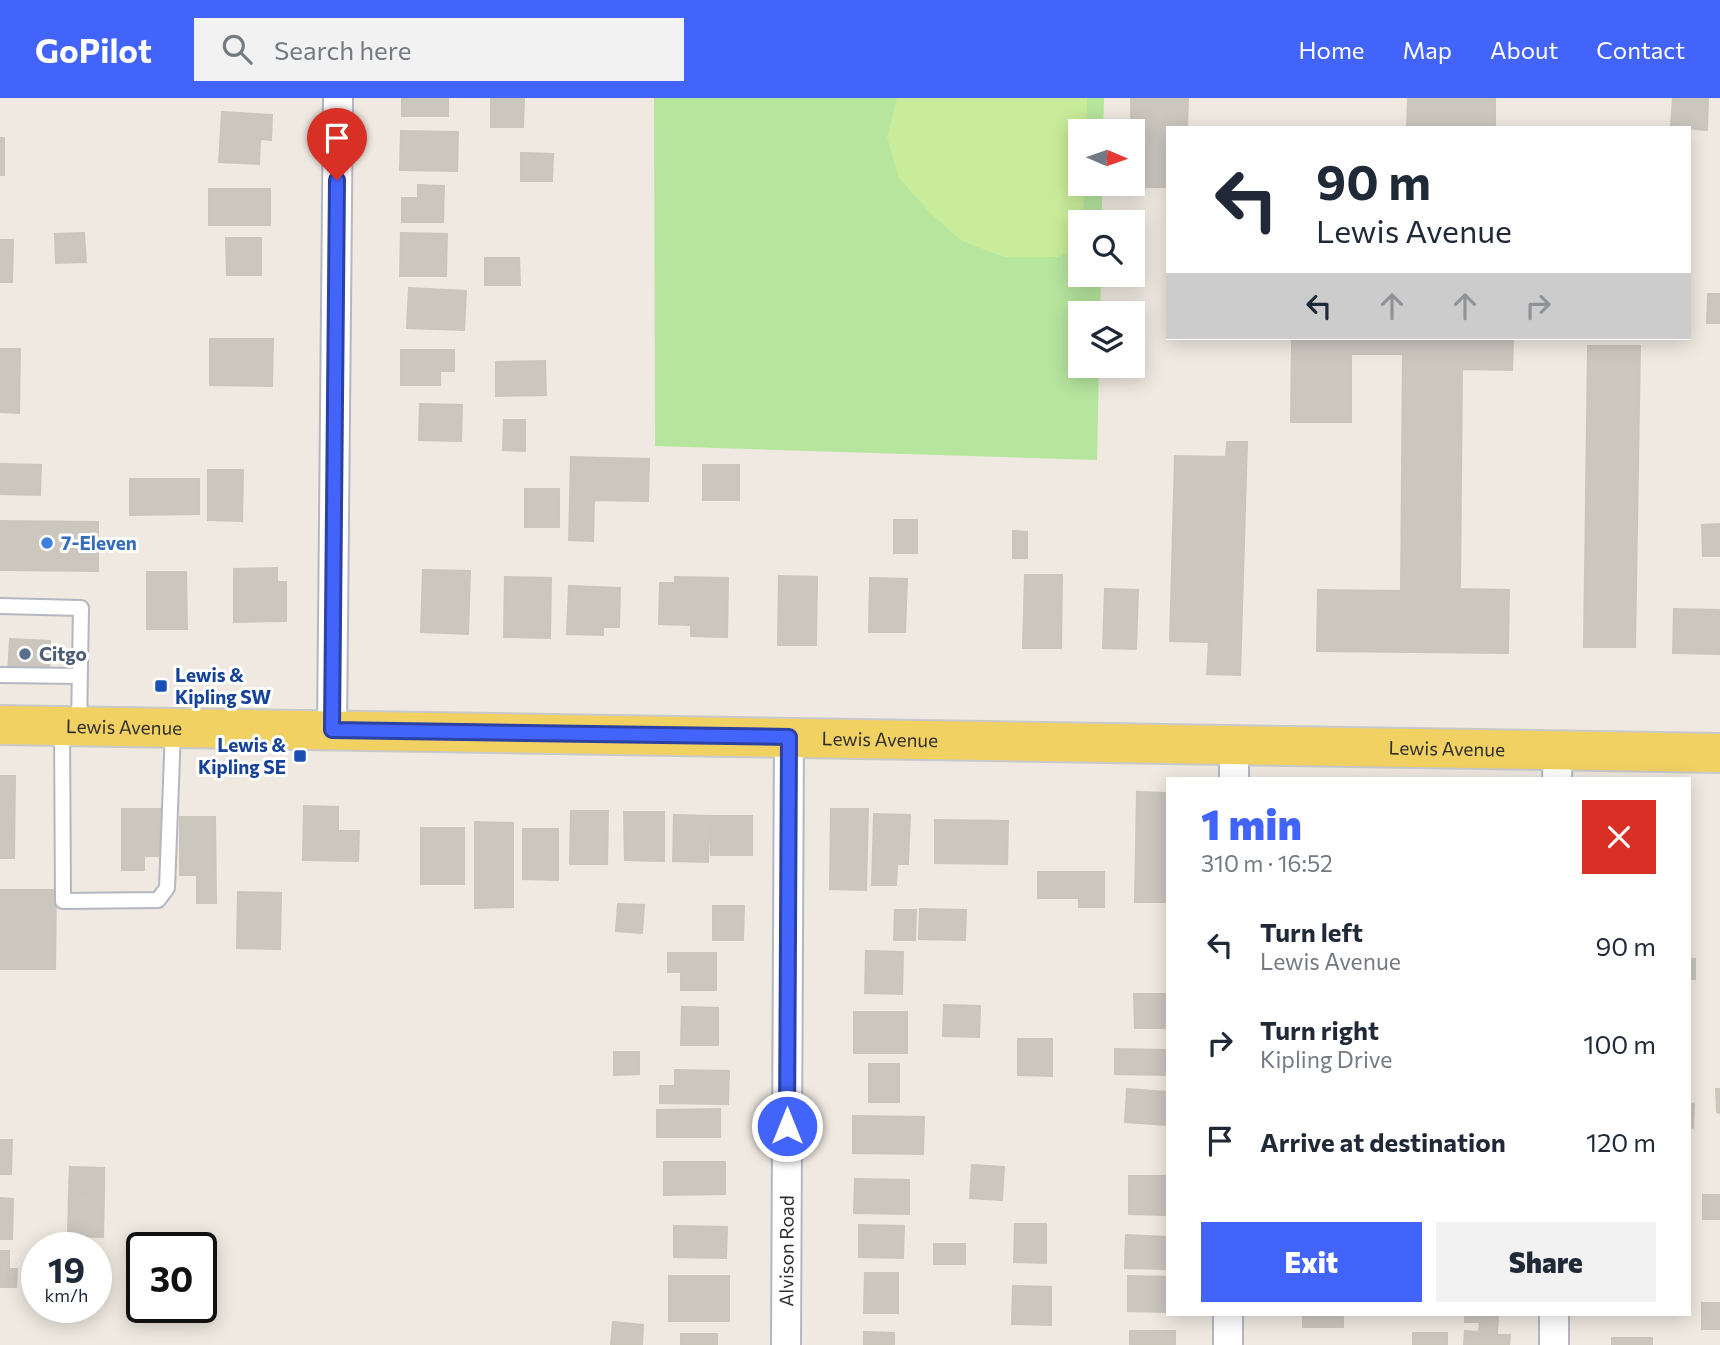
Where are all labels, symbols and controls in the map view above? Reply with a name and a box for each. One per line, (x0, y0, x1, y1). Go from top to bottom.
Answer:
search box (194, 18, 684, 81)
text: GoPilot (35, 29, 152, 70)
icon: search (218, 30, 256, 68)
text: Search here (274, 34, 411, 65)
text: Home (1299, 35, 1365, 64)
text: Map (1403, 35, 1452, 64)
text: About (1490, 35, 1558, 64)
text: Contact (1596, 35, 1685, 64)
pin (307, 108, 367, 180)
icon: arrive (318, 119, 356, 157)
north arrow (1068, 119, 1144, 196)
map controls (1068, 119, 1145, 378)
text: 90 m (1316, 150, 1431, 210)
icon: left (1201, 154, 1292, 245)
button: search (1068, 210, 1145, 287)
text: Lewis Avenue (1316, 210, 1512, 250)
icon: left (1300, 287, 1338, 325)
icon: ahead (1373, 287, 1411, 325)
icon: ahead (1446, 287, 1484, 325)
icon: right (1519, 287, 1557, 325)
button: layers (1068, 301, 1145, 378)
place label: 7-Eleven (61, 531, 137, 554)
marker: 7-Eleven (39, 535, 55, 551)
place label: Citgo (39, 642, 87, 665)
marker: Citgo (17, 646, 33, 662)
place label: Lewis & Kipling SW (175, 663, 271, 708)
marker: Lewis & Kipling SW (153, 678, 169, 694)
street label: Lewis Avenue (66, 714, 182, 739)
street label: Lewis Avenue (821, 726, 938, 751)
place label: Lewis & Kipling SE (198, 733, 286, 778)
street label: Lewis Avenue (1388, 736, 1505, 760)
marker: Lewis & Kipling SE (292, 748, 308, 764)
text: 1 min (1201, 797, 1302, 849)
button: close (1582, 800, 1656, 874)
text: 310 m · 16:52 (1201, 849, 1333, 877)
text: Turn left (1260, 916, 1363, 947)
icon: left (1201, 926, 1239, 964)
text: 90 m (1596, 930, 1656, 961)
text: Lewis Avenue (1260, 947, 1401, 975)
text: Turn right (1260, 1014, 1379, 1045)
icon: right (1201, 1024, 1239, 1062)
text: 100 m (1583, 1028, 1656, 1059)
text: Kipling Drive (1260, 1045, 1392, 1073)
position arrow (750, 1089, 824, 1163)
icon: arrive (1201, 1122, 1239, 1160)
text: Arrive at destination (1260, 1126, 1506, 1157)
text: 120 m (1586, 1126, 1656, 1157)
street label: Alvison Road (774, 1195, 798, 1307)
button: Exit (1201, 1222, 1422, 1302)
button: Share (1436, 1222, 1656, 1302)
speed limit sign: 30 (126, 1232, 217, 1323)
text: 19 (48, 1247, 85, 1290)
text: km/h (45, 1284, 88, 1306)

